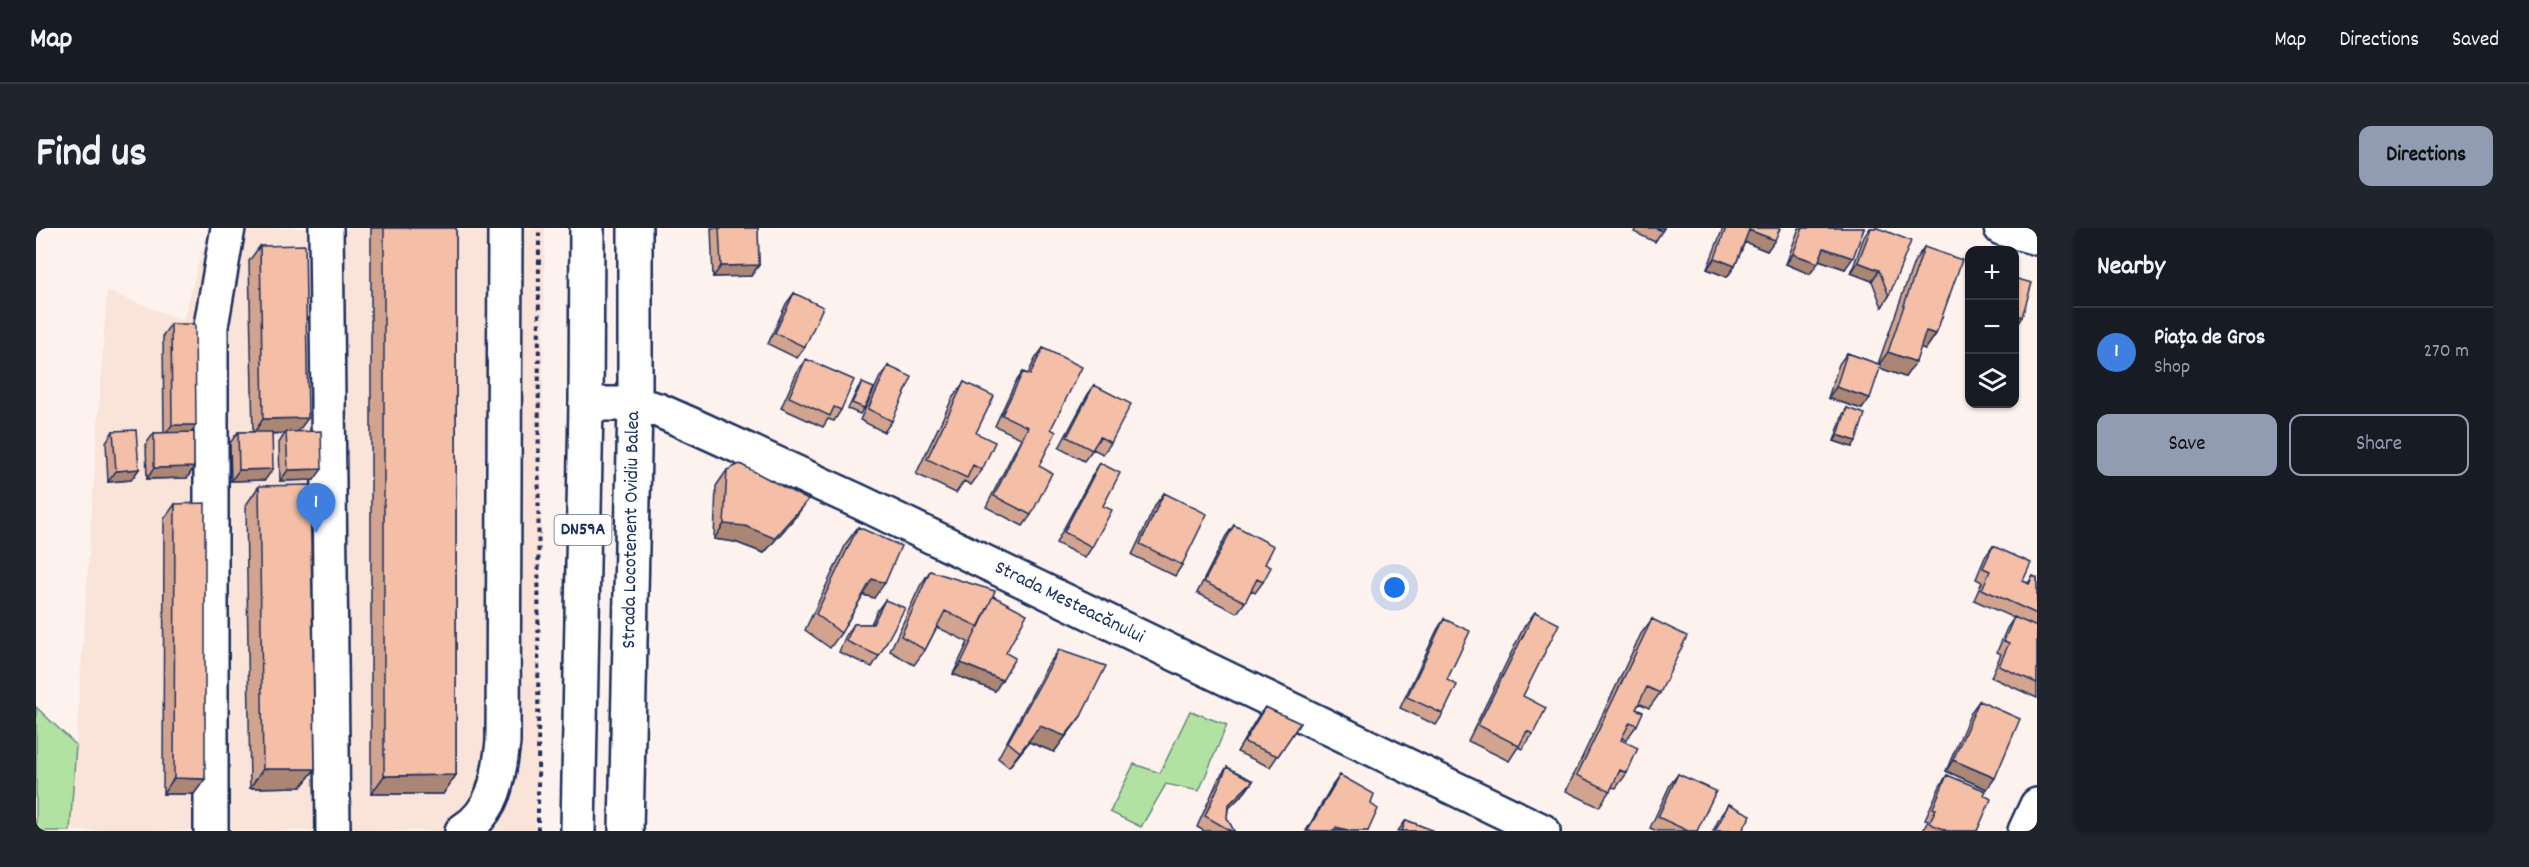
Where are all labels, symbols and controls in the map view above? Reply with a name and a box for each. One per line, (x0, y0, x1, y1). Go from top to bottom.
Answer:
text: Map (30, 21, 72, 61)
text: Map (2275, 26, 2306, 56)
text: Directions (2339, 26, 2419, 56)
text: Saved (2452, 26, 2499, 56)
text: Find us (36, 126, 147, 186)
button: Directions (2359, 126, 2493, 186)
map controls (1965, 246, 2019, 408)
button: + (1965, 246, 2019, 300)
text: Nearby (2097, 249, 2165, 286)
button: − (1965, 300, 2019, 354)
text: Piața de Gros (2154, 323, 2265, 354)
text: 1 (2114, 338, 2119, 366)
text: 270 m (2423, 338, 2469, 366)
button: layers (1965, 354, 2019, 408)
text: Shop (2154, 354, 2190, 382)
street label: Strada Locotenent Ovidiu Balea (616, 411, 648, 649)
button: Save (2097, 414, 2277, 476)
button: Share (2289, 414, 2469, 476)
pin: 1 (296, 484, 336, 533)
road number: DN59A (554, 515, 612, 545)
street label: Strada Mesteacănului (989, 555, 1149, 652)
your location (1380, 573, 1409, 602)

